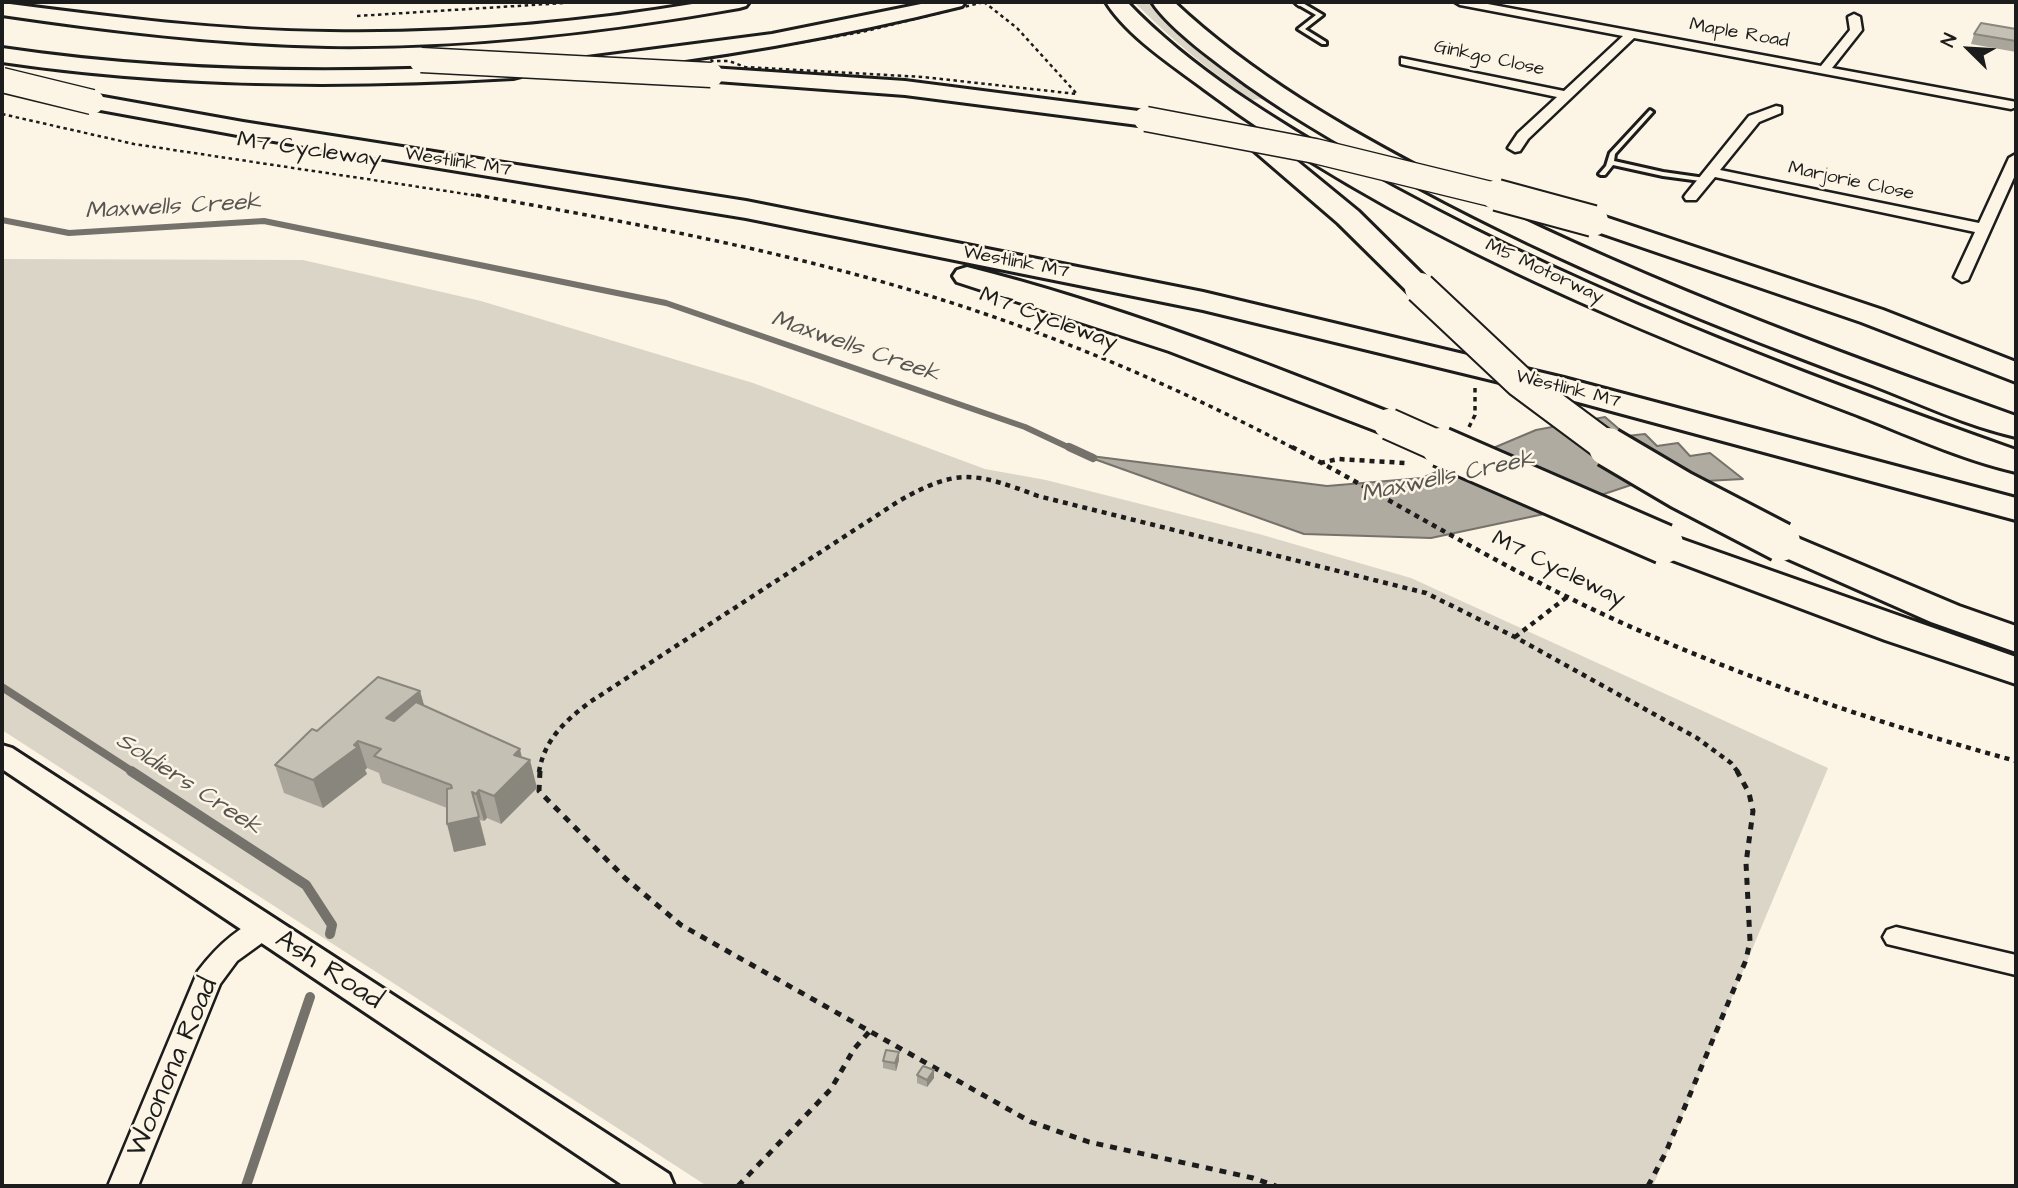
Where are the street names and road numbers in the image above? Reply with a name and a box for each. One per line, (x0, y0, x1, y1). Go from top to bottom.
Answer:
street label: Maple Road (1688, 14, 1790, 54)
street label: Ginkgo Close (1432, 36, 1546, 82)
street label: M7 Cycleway (235, 127, 383, 175)
street label: Westlink M7 (403, 143, 513, 183)
street label: Marjorie Close (1786, 158, 1916, 206)
street label: M5 Motorway (1481, 235, 1607, 309)
street label: Westlink M7 (961, 242, 1071, 284)
street label: M7 Cycleway (975, 282, 1121, 358)
street label: Westlink M7 (1513, 366, 1623, 414)
street label: M7 Cycleway (1487, 526, 1629, 614)
street label: Ash Road (268, 924, 388, 1018)
street label: Woonona Road (121, 973, 227, 1163)

